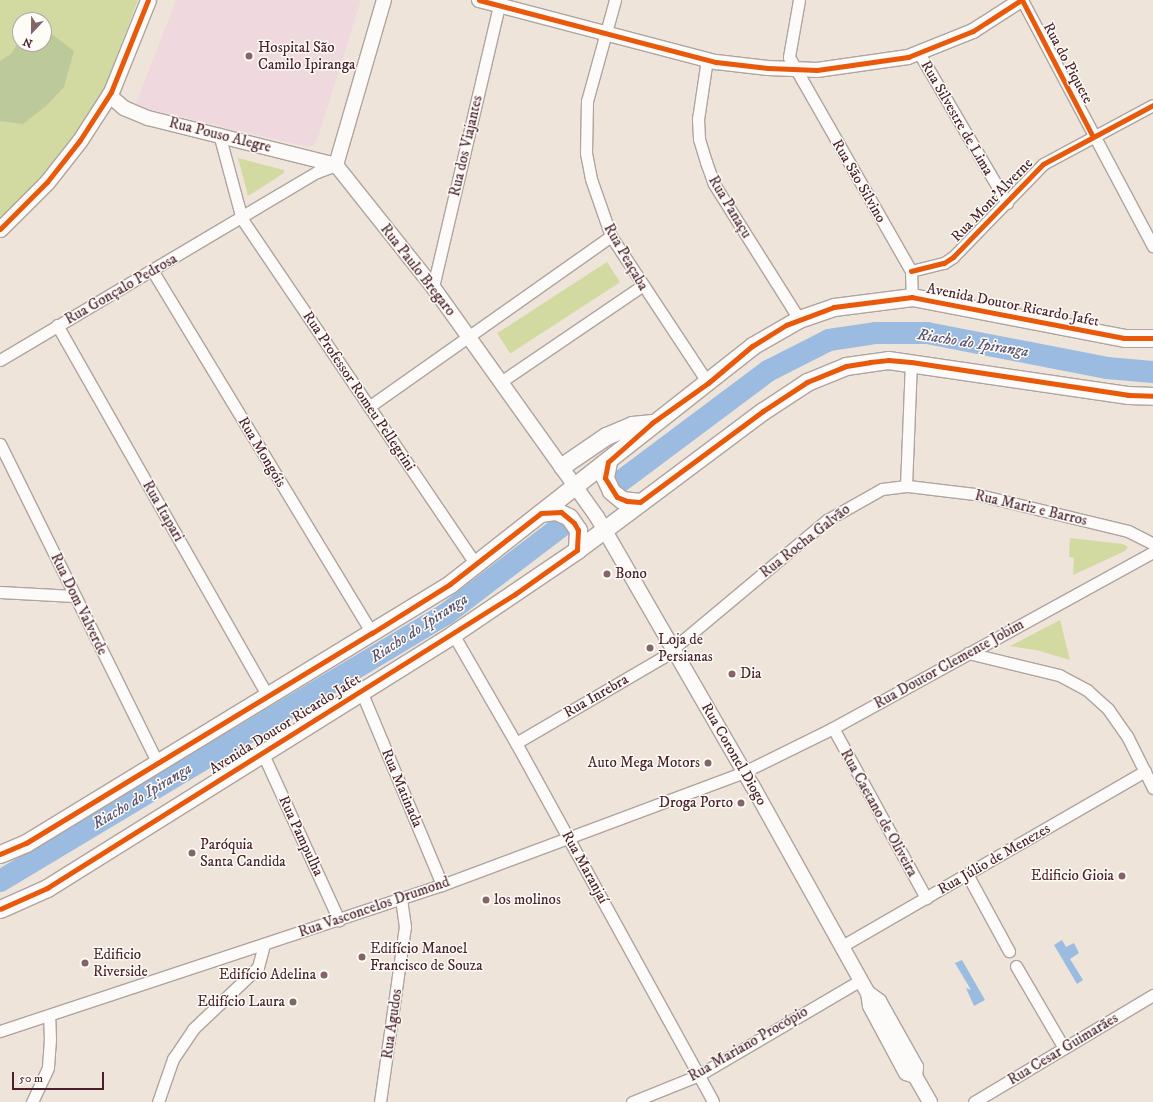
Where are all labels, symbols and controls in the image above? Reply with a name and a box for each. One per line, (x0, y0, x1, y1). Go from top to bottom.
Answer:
north arrow (12, 12, 52, 52)
street label: Rua do Piquete (1039, 19, 1097, 107)
text: N (21, 34, 35, 50)
place label: Hospital São Camilo Ipiranga (258, 38, 355, 73)
marker: Hospital São Camilo Ipiranga (243, 50, 255, 62)
street label: Rua Silvestre de Lima (917, 57, 997, 179)
street label: Rua dos Viajantes (446, 94, 486, 198)
street label: Rua Pouso Alegre (167, 114, 273, 156)
street label: Rua São Silvino (828, 136, 890, 226)
street label: Rua Mont'Alverne (947, 154, 1037, 246)
street label: Rua Panaçu (704, 172, 756, 242)
street label: Rua Paulo Bregaro (376, 220, 460, 320)
street label: Rua Peaçaba (600, 220, 652, 294)
street label: Rua Gonçalo Pedrosa (62, 250, 180, 328)
street label: Avenida Doutor Ricardo Jafet (925, 279, 1101, 331)
street label: Rua Professor Romeu Pellegrini (299, 308, 419, 474)
water label: Riacho do Ipiranga (916, 325, 1030, 361)
street label: Rua Mongóis (234, 414, 290, 490)
street label: Rua Itapari (138, 477, 188, 545)
street label: Rua Mariz e Barros (973, 486, 1089, 530)
street label: Rua Rocha Galvão (756, 500, 854, 582)
street label: Rua Dom Valverde (47, 550, 111, 658)
place label: Bono (615, 565, 647, 583)
marker: Bono (602, 569, 612, 579)
water label: Riacho do Ipiranga (367, 589, 471, 667)
street label: Rua Doutor Clemente Jobim (871, 615, 1027, 713)
place label: Loja de Persianas (658, 630, 713, 665)
marker: Loja de Persianas (645, 643, 655, 653)
place label: Dia (740, 665, 761, 683)
marker: Dia (727, 669, 737, 679)
street label: Avenida Doutor Ricardo Jafet (206, 670, 364, 778)
street label: Rua Inrebra (561, 670, 631, 722)
street label: Rua Coronel Diogo (697, 699, 771, 809)
street label: Rua Matinada (377, 746, 427, 830)
street label: Rua Caetano de Oliveira (836, 746, 922, 880)
place label: Auto Mega Motors (588, 754, 700, 772)
marker: Auto Mega Motors (703, 758, 713, 768)
water label: Riacho do Ipiranga (89, 759, 195, 833)
street label: Rua Pampulha (275, 793, 327, 879)
place label: Droga Porto (659, 794, 733, 812)
marker: Droga Porto (736, 798, 746, 808)
street label: Rua Júlio de Menezes (935, 819, 1053, 899)
street label: Rua Maranjaí (558, 827, 612, 907)
place label: Paróquia Santa Candida (200, 835, 286, 870)
marker: Paróquia Santa Candida (187, 848, 197, 858)
place label: Edificio Gioia (1031, 867, 1114, 885)
marker: Edificio Gioia (1117, 871, 1127, 881)
street label: Rua Vasconcelos Drumond (296, 873, 452, 941)
place label: los molinos (494, 891, 561, 909)
marker: los molinos (481, 895, 491, 905)
place label: Edifício Manoel Francisco de Souza (370, 939, 483, 974)
place label: Edificio Riverside (93, 945, 148, 980)
marker: Edifício Manoel Francisco de Souza (357, 952, 367, 962)
marker: Edificio Riverside (80, 958, 90, 968)
place label: Edifício Adelina (219, 966, 316, 984)
marker: Edifício Adelina (319, 970, 329, 980)
street label: Rua Agudos (378, 988, 406, 1060)
place label: Edifício Laura (197, 993, 285, 1011)
marker: Edifício Laura (288, 997, 298, 1007)
street label: Rua Mariano Procópio (685, 1002, 811, 1086)
street label: Rua Cesar Guimarães (1005, 1009, 1121, 1089)
scale bar (14, 1064, 106, 1090)
text: 50 m (19, 1071, 43, 1086)

